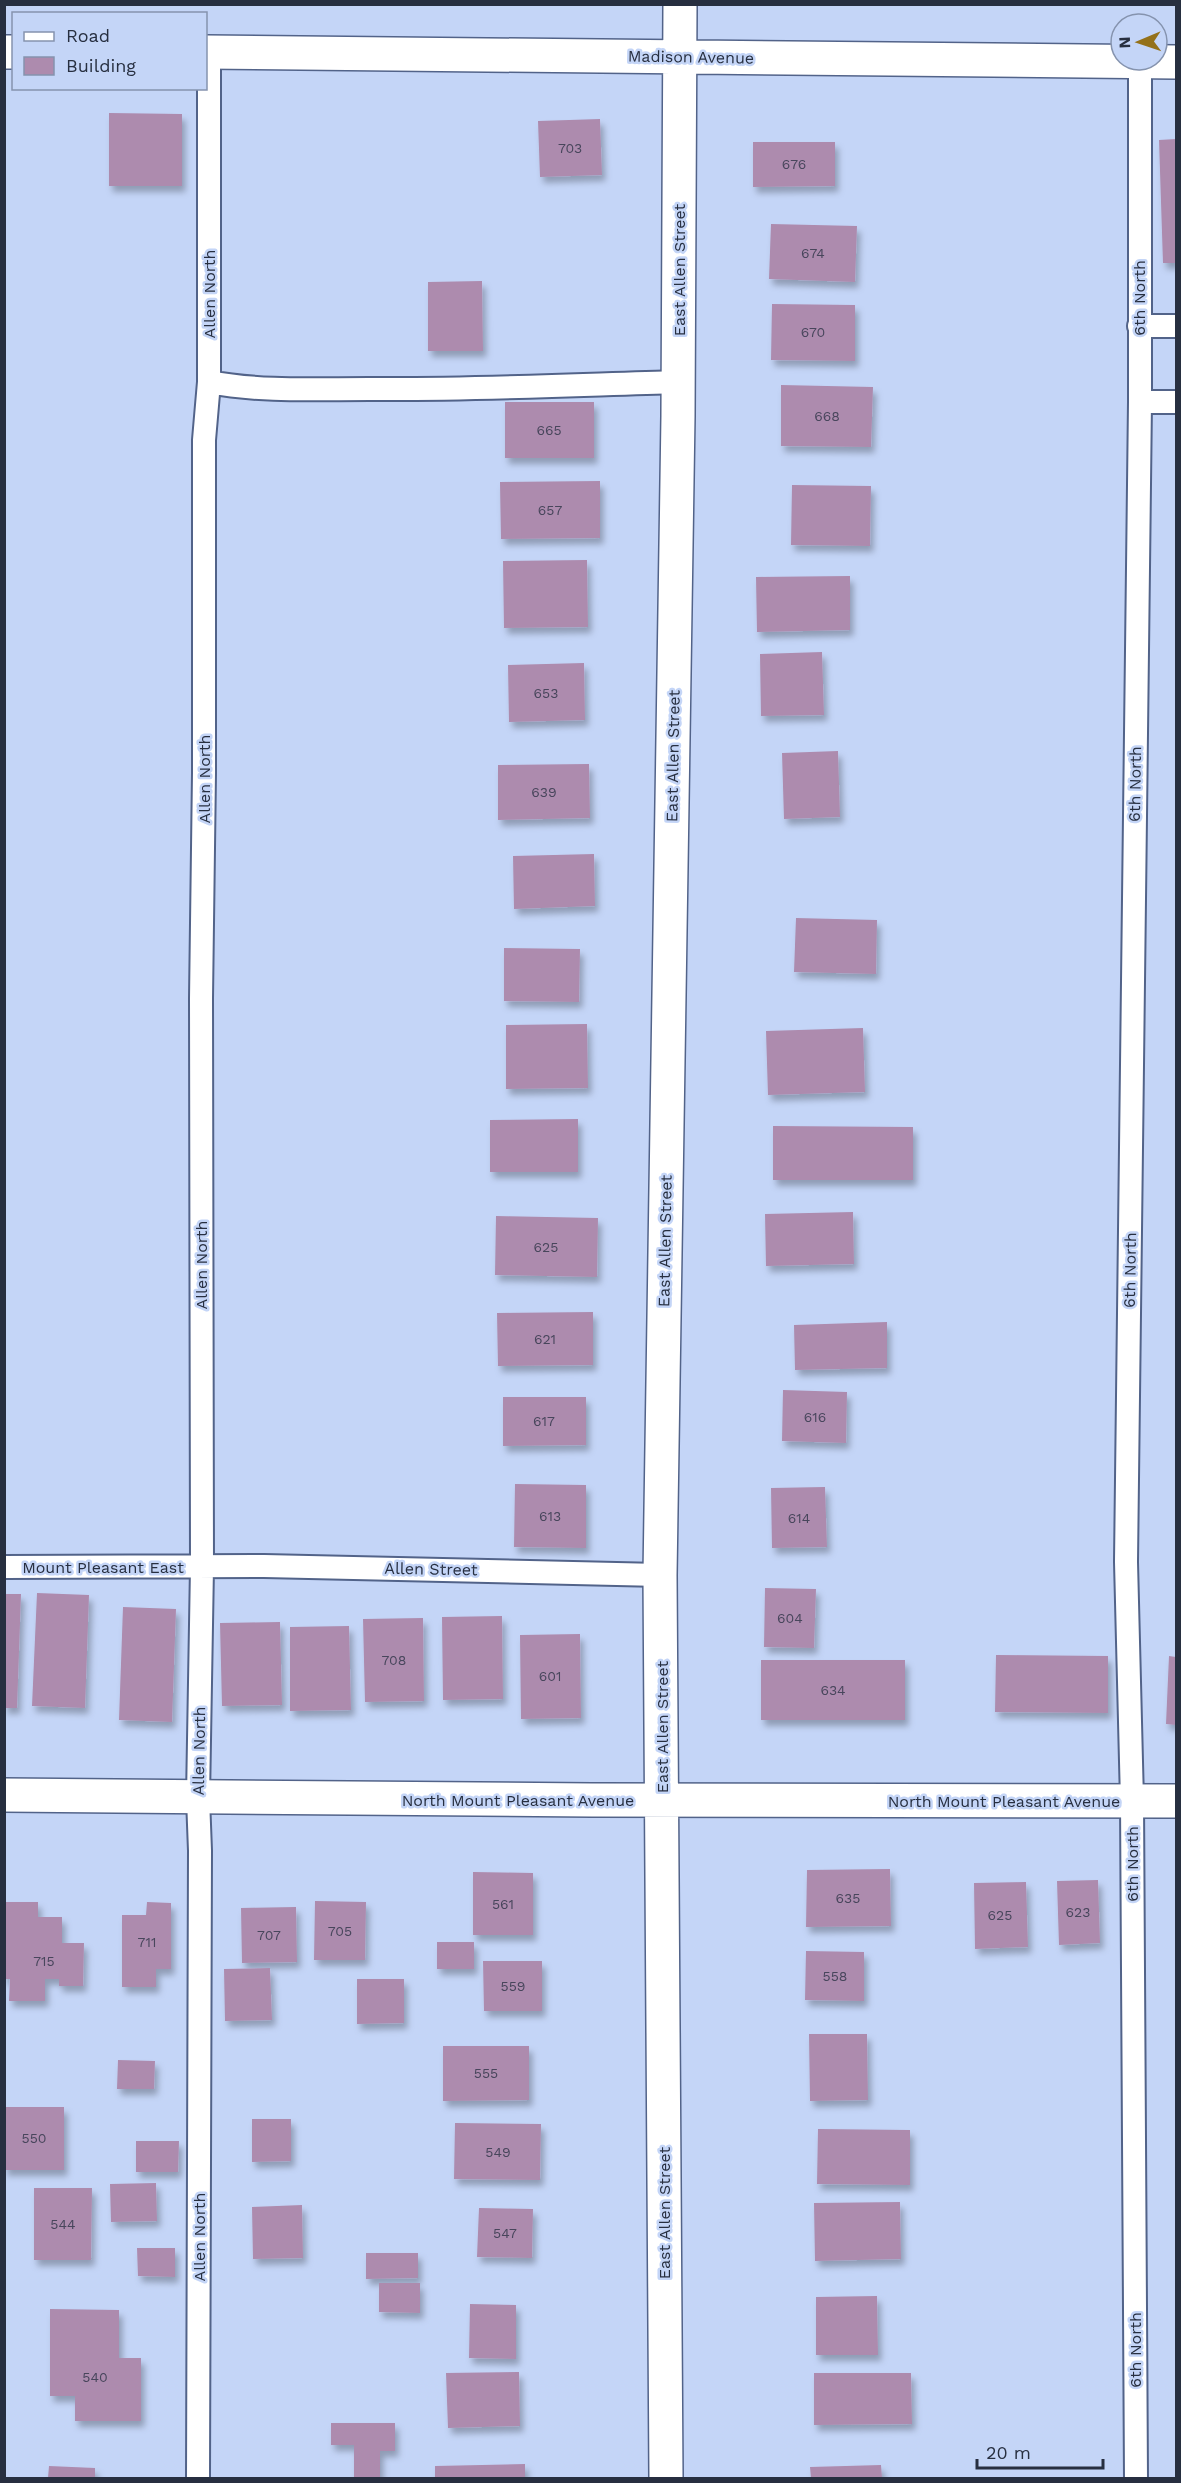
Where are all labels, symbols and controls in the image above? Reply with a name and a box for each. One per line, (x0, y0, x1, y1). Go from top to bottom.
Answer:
legend (12, 12, 207, 90)
north arrow (1109, 12, 1169, 72)
text: Road (66, 25, 110, 46)
text: N (1115, 36, 1134, 49)
street label: Madison Avenue (628, 46, 754, 68)
text: Building (66, 55, 136, 76)
house number: 703 (558, 140, 582, 156)
house number: 676 (782, 156, 806, 172)
street label: East Allen Street (670, 204, 689, 336)
house number: 674 (801, 245, 825, 261)
street label: Allen North (200, 250, 219, 338)
street label: 6th North (1130, 260, 1149, 336)
house number: 670 (801, 324, 825, 340)
house number: 668 (814, 408, 840, 424)
house number: 665 (536, 422, 562, 438)
house number: 657 (538, 502, 562, 518)
house number: 653 (534, 685, 558, 701)
street label: East Allen Street (662, 689, 684, 822)
street label: Allen North (195, 735, 214, 823)
street label: 6th North (1125, 746, 1145, 822)
house number: 639 (531, 784, 557, 800)
street label: East Allen Street (654, 1174, 676, 1307)
street label: Allen North (192, 1221, 211, 1309)
street label: 6th North (1120, 1232, 1140, 1308)
house number: 625 (534, 1239, 558, 1255)
house number: 621 (534, 1331, 556, 1347)
house number: 616 (804, 1409, 826, 1425)
house number: 617 (533, 1413, 555, 1429)
house number: 613 (539, 1508, 561, 1524)
house number: 614 (788, 1510, 810, 1526)
street label: Mount Pleasant East (22, 1558, 184, 1577)
street label: Allen Street (384, 1559, 478, 1579)
house number: 604 (777, 1610, 803, 1626)
house number: 708 (382, 1652, 406, 1668)
street label: East Allen Street (653, 1661, 672, 1793)
house number: 601 (539, 1668, 561, 1684)
house number: 634 (820, 1682, 846, 1698)
street label: Allen North (189, 1706, 209, 1796)
street label: North Mount Pleasant Avenue (402, 1791, 634, 1810)
street label: North Mount Pleasant Avenue (888, 1792, 1120, 1811)
street label: 6th North (1123, 1826, 1142, 1902)
house number: 635 (836, 1890, 860, 1906)
house number: 561 (492, 1896, 514, 1912)
house number: 623 (1066, 1904, 1090, 1920)
house number: 625 (988, 1907, 1012, 1923)
house number: 705 (328, 1923, 352, 1939)
house number: 707 (257, 1927, 281, 1943)
house number: 711 (138, 1934, 156, 1950)
house number: 715 (33, 1953, 55, 1969)
house number: 558 (823, 1968, 847, 1984)
house number: 559 (501, 1978, 525, 1994)
house number: 555 (474, 2065, 498, 2081)
house number: 550 (21, 2130, 47, 2146)
house number: 549 (485, 2144, 511, 2160)
street label: East Allen Street (655, 2147, 674, 2279)
street label: Allen North (190, 2193, 209, 2281)
house number: 544 (50, 2216, 76, 2232)
house number: 547 (493, 2225, 517, 2241)
street label: 6th North (1126, 2312, 1145, 2388)
house number: 540 (82, 2369, 108, 2385)
scale bar (977, 2432, 1103, 2470)
text: 20 m (986, 2442, 1031, 2463)

